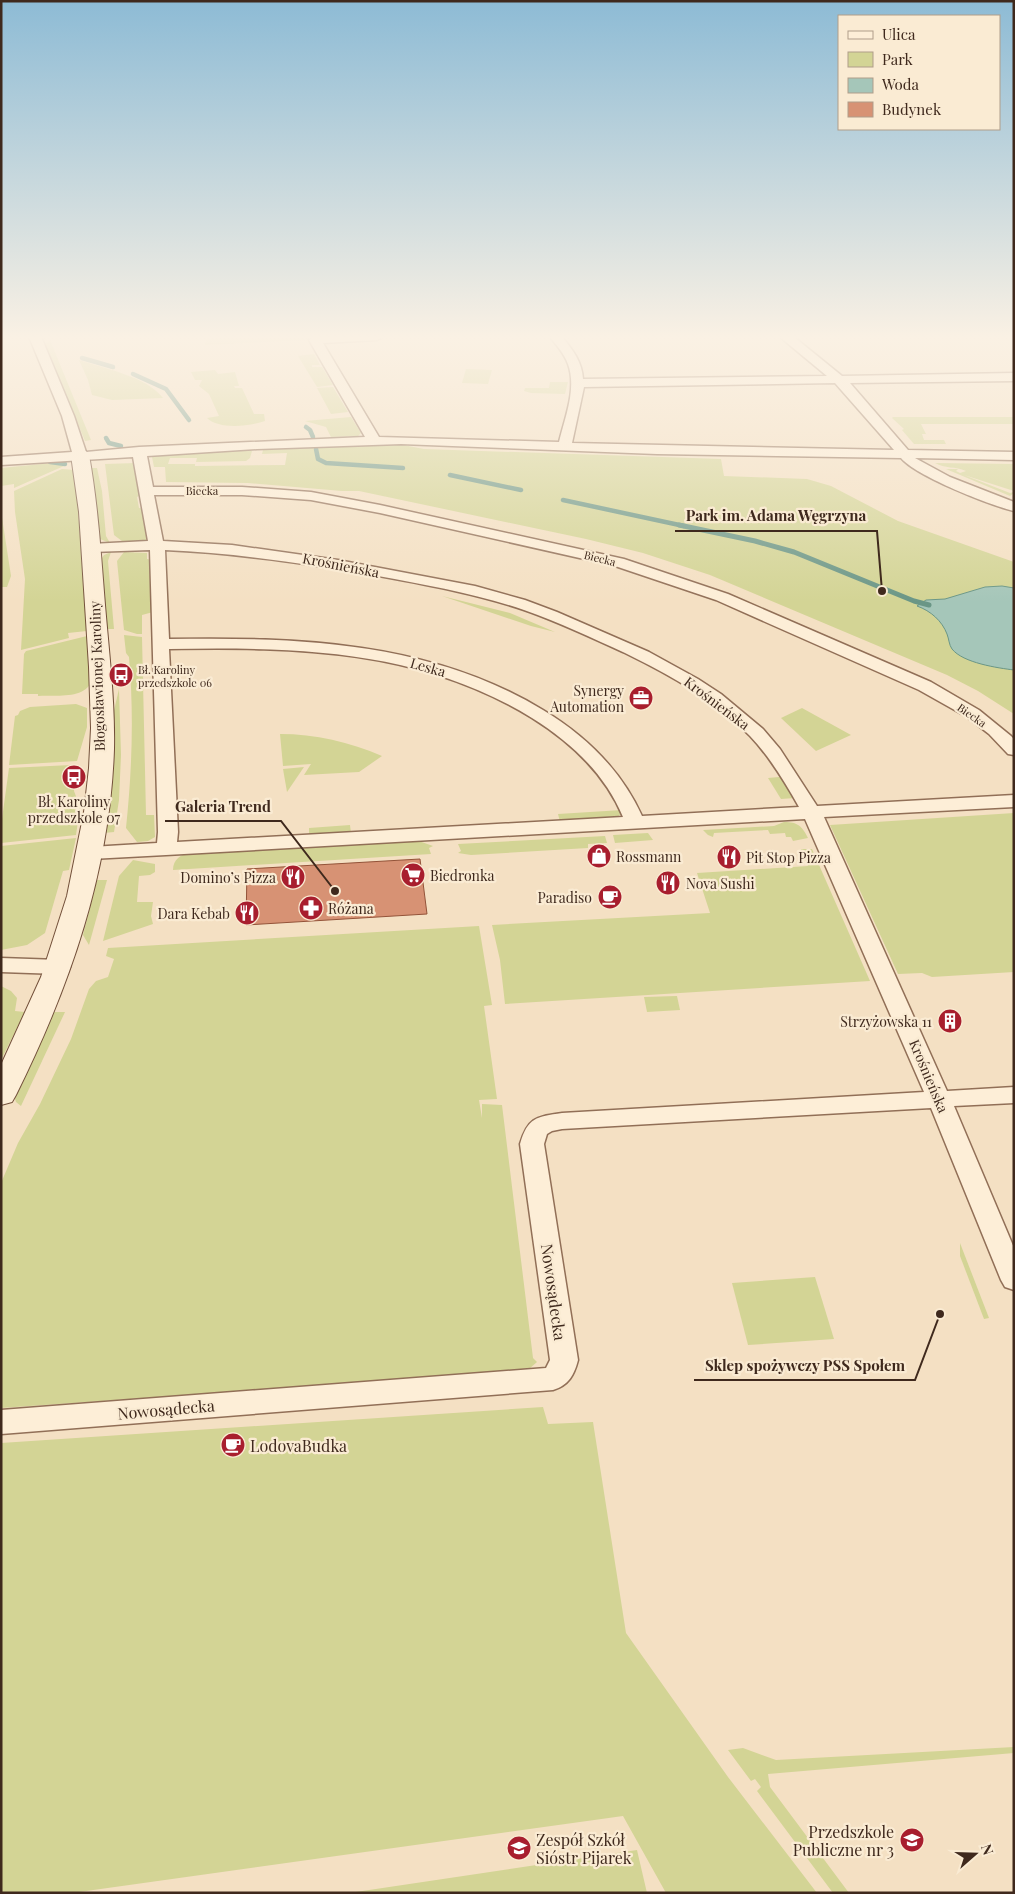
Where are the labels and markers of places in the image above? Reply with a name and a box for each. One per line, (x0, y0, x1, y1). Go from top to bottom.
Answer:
callout: Park im. Adama Węgrzyna (675, 501, 877, 531)
bus stop icon: Bł. Karoliny przedszkole 06 (108, 662, 134, 688)
place label: Bł. Karoliny przedszkole 06 (138, 662, 212, 690)
place label: Synergy Automation (549, 681, 625, 716)
office icon: Synergy Automation (628, 685, 654, 711)
bus stop icon: Bł. Karoliny przedszkole 07 (61, 764, 87, 790)
callout: Galeria Trend (165, 791, 281, 821)
place label: Bł. Karoliny przedszkole 07 (28, 792, 121, 827)
shop icon: Rossmann (586, 843, 612, 869)
restaurant icon: Pit Stop Pizza (716, 844, 742, 870)
place label: Rossmann (616, 847, 682, 866)
place label: Pit Stop Pizza (746, 848, 831, 867)
supermarket icon: Biedronka (400, 862, 426, 888)
restaurant icon: Domino’s Pizza (280, 864, 306, 890)
place label: Biedronka (430, 866, 495, 885)
place label: Domino’s Pizza (180, 868, 276, 887)
restaurant icon: Nova Sushi (655, 870, 681, 896)
place label: Nova Sushi (686, 874, 755, 893)
cafe icon: Paradiso (597, 884, 623, 910)
place label: Paradiso (538, 888, 592, 907)
pharmacy icon: Różana (298, 895, 324, 921)
place label: Różana (328, 899, 374, 918)
restaurant icon: Dara Kebab (234, 900, 260, 926)
place label: Dara Kebab (157, 904, 230, 923)
building icon: Strzyżowska 11 (937, 1008, 963, 1034)
place label: Strzyżowska 11 (840, 1012, 932, 1031)
callout: Sklep spożywczy PSS Społem (694, 1350, 915, 1380)
cafe icon: LodovaBudka (220, 1432, 246, 1458)
place label: LodovaBudka (250, 1435, 347, 1456)
place label: Przedszkole Publiczne nr 3 (793, 1821, 894, 1860)
school or university icon: Przedszkole Publiczne nr 3 (899, 1827, 925, 1853)
place label: Zespół Szkół Sióstr Pijarek (536, 1829, 632, 1868)
school or university icon: Zespół Szkół Sióstr Pijarek (506, 1835, 532, 1861)

